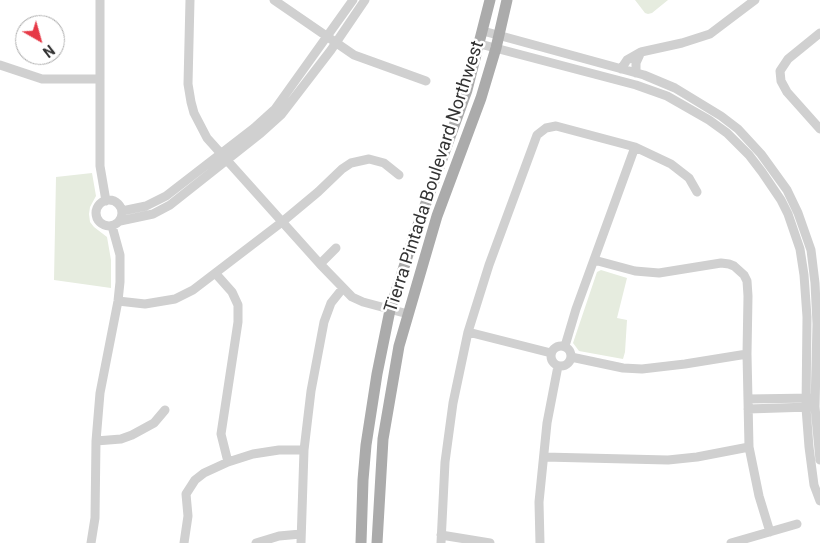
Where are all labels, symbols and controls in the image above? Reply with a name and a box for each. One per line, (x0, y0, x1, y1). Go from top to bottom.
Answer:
north arrow (15, 15, 65, 65)
street label: Tierra Pintada Boulevard Northwest (381, 38, 489, 316)
text: N (40, 42, 57, 60)

